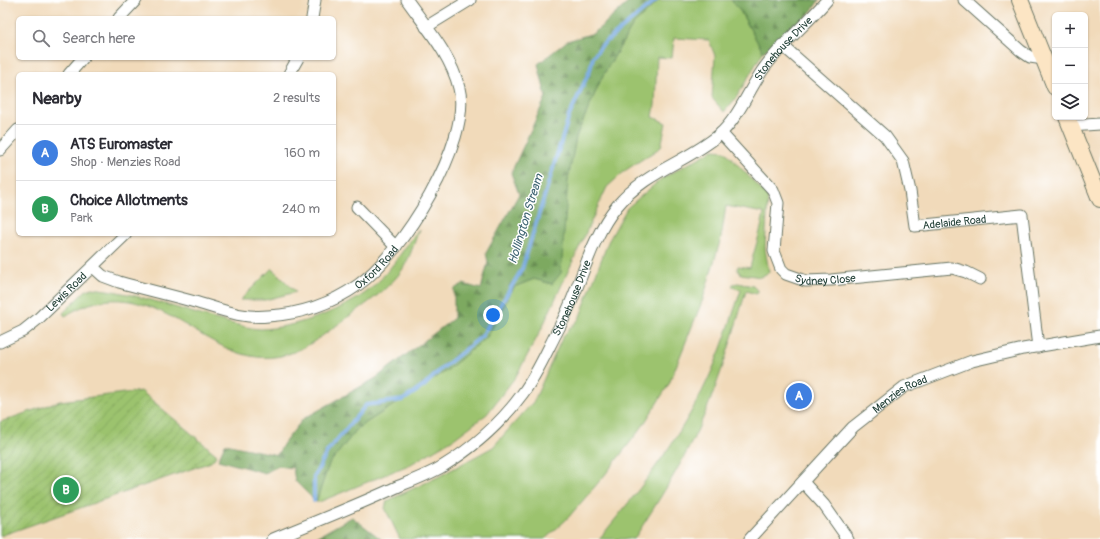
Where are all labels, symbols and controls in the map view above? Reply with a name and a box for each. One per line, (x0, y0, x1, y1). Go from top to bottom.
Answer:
map controls (1052, 12, 1088, 120)
button: + (1052, 12, 1088, 48)
street label: Stonehouse Drive (751, 13, 815, 83)
search box (16, 16, 336, 60)
icon: search (30, 27, 52, 49)
text: Search here (62, 29, 135, 48)
button: − (1052, 48, 1088, 84)
button: layers (1052, 84, 1088, 120)
text: Nearby (32, 88, 81, 109)
text: 2 results (273, 90, 320, 106)
text: ATS Euromaster (70, 135, 173, 154)
text: A (41, 145, 49, 161)
text: 160 m (284, 145, 320, 161)
text: Shop · Menzies Road (70, 154, 181, 170)
water label: Hollington Stream (505, 171, 547, 266)
text: Choice Allotments (70, 191, 188, 210)
text: B (41, 201, 49, 217)
text: 240 m (282, 201, 320, 217)
text: Park (70, 210, 93, 226)
street label: Adelaide Road (922, 212, 987, 232)
street label: Oxford Road (352, 243, 401, 292)
street label: Stonehouse Drive (549, 258, 594, 338)
street label: Lewis Road (43, 269, 89, 314)
street label: Sydney Close (793, 271, 857, 288)
your location (483, 305, 503, 325)
street label: Menzies Road (870, 372, 929, 416)
pin: A (786, 381, 812, 411)
pin: B (53, 475, 79, 505)

